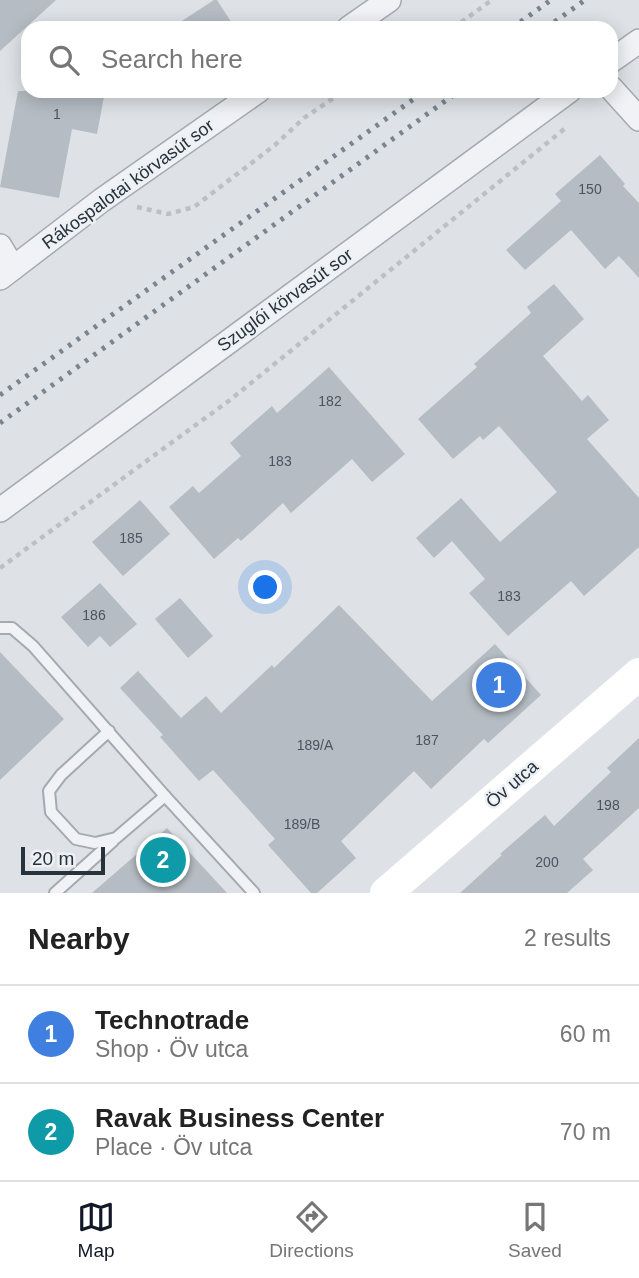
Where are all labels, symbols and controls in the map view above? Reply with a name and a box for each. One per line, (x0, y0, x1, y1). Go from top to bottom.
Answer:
search box (21, 21, 618, 98)
icon: search (45, 41, 83, 79)
text: Search here (101, 44, 243, 74)
house number: 1 (53, 106, 61, 122)
street label: Rákospalotai körvasút sor (38, 115, 218, 253)
house number: 150 (578, 181, 602, 197)
street label: Szuglói körvasút sor (214, 244, 356, 356)
house number: 182 (318, 393, 342, 409)
house number: 183 (268, 453, 292, 469)
house number: 185 (119, 530, 143, 546)
your location (248, 570, 282, 604)
house number: 183 (497, 588, 521, 604)
house number: 186 (82, 607, 106, 623)
pin: 1 (476, 659, 522, 711)
house number: 187 (415, 732, 439, 748)
house number: 189/A (297, 737, 334, 753)
street label: Öv utca (482, 755, 543, 812)
house number: 198 (596, 797, 620, 813)
house number: 189/B (284, 816, 320, 832)
pin: 2 (140, 834, 186, 886)
scale bar (21, 844, 105, 876)
text: 20 m (32, 848, 74, 869)
house number: 200 (535, 854, 559, 870)
text: Nearby (28, 922, 130, 955)
text: 2 results (524, 925, 611, 951)
text: Technotrade (95, 1005, 249, 1035)
text: 1 (45, 1021, 57, 1047)
text: 60 m (560, 1021, 611, 1047)
text: Shop · Öv utca (95, 1036, 248, 1062)
text: Ravak Business Center (95, 1103, 384, 1133)
text: 2 (45, 1119, 57, 1145)
text: 70 m (560, 1119, 611, 1145)
text: Place · Öv utca (95, 1134, 252, 1160)
tab: Map (77, 1198, 115, 1262)
tab: Directions (269, 1198, 354, 1262)
tab: Saved (508, 1198, 562, 1262)

